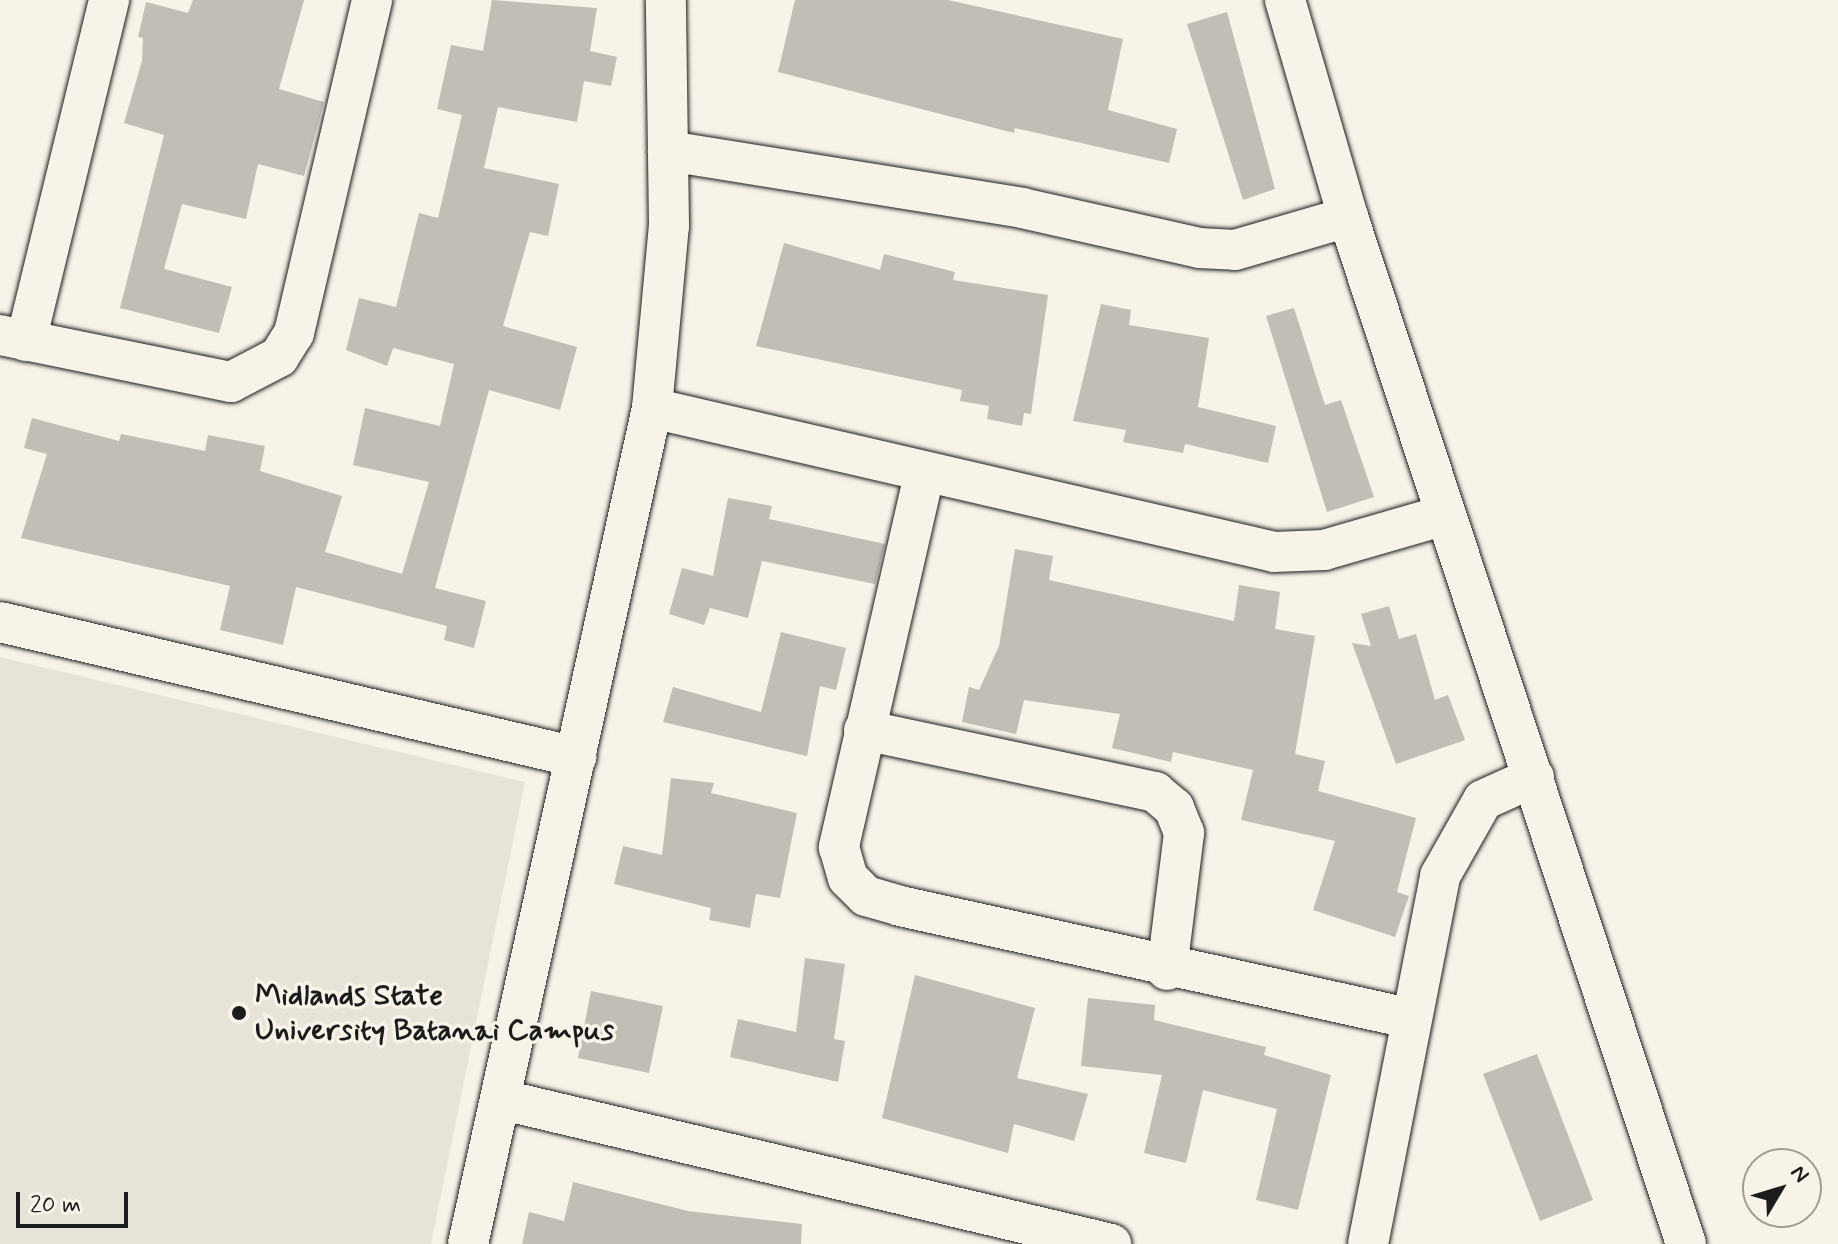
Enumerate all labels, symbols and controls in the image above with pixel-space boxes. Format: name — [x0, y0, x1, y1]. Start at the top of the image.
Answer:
place label: Midlands State University Batanai Campus — [255, 978, 609, 1048]
marker: Midlands State University Batanai Campus — [230, 1004, 248, 1022]
north arrow — [1742, 1148, 1822, 1228]
text: N — [1784, 1160, 1815, 1189]
scale bar — [20, 1176, 132, 1226]
text: 20 m — [30, 1190, 81, 1221]

